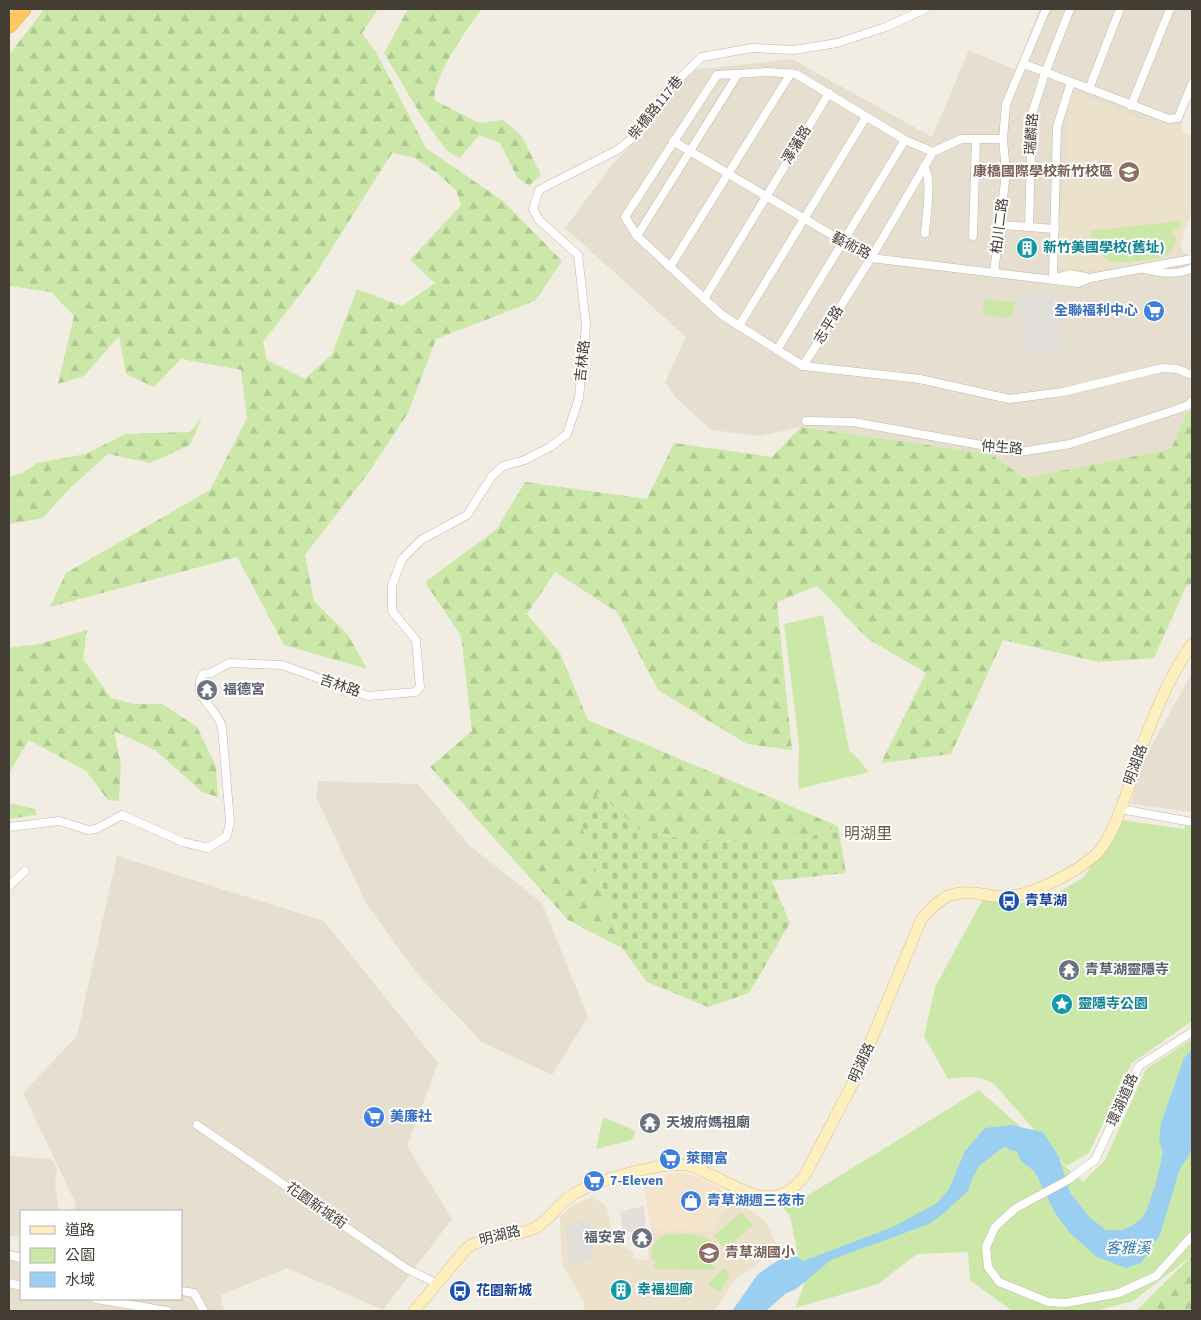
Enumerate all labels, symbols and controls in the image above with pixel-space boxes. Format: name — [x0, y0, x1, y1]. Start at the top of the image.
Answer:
street label: 柴橋路117巷 — [624, 72, 688, 144]
street label: 瑞麟路 — [1021, 112, 1043, 156]
street label: 澤藩路 — [778, 122, 816, 168]
school or university icon: 康橋國際學校新竹校區 — [1117, 160, 1141, 184]
place label: 康橋國際學校新竹校區 — [973, 162, 1113, 182]
street label: 柏川二路 — [987, 197, 1013, 255]
street label: 藝術路 — [828, 228, 874, 264]
building icon: 新竹美國學校(舊址) — [1015, 236, 1039, 260]
place label: 新竹美國學校(舊址) — [1043, 238, 1165, 258]
supermarket icon: 全聯福利中心 — [1142, 299, 1166, 323]
place label: 全聯福利中心 — [1054, 301, 1138, 321]
street label: 志平路 — [809, 302, 849, 348]
street label: 吉林路 — [571, 339, 595, 383]
street label: 仲生路 — [980, 436, 1024, 460]
street label: 吉林路 — [317, 670, 363, 702]
temple icon: 福德宮 — [195, 678, 219, 702]
place label: 福德宮 — [223, 680, 265, 700]
street label: 明湖路 — [1119, 742, 1153, 788]
district label: 明湖里 — [844, 823, 892, 845]
bus stop icon: 青草湖 — [997, 889, 1021, 913]
place label: 青草湖 — [1025, 891, 1067, 911]
temple icon: 青草湖靈隱寺 — [1057, 958, 1081, 982]
place label: 青草湖靈隱寺 — [1085, 960, 1169, 980]
place icon: 靈隱寺公園 — [1050, 992, 1074, 1016]
place label: 靈隱寺公園 — [1078, 994, 1148, 1014]
street label: 明湖路 — [844, 1040, 880, 1086]
street label: 環湖道路 — [1102, 1070, 1144, 1130]
supermarket icon: 美廉社 — [362, 1105, 386, 1129]
place label: 美廉社 — [390, 1107, 432, 1127]
temple icon: 天坡府媽祖廟 — [638, 1111, 662, 1135]
place label: 天坡府媽祖廟 — [666, 1113, 750, 1133]
supermarket icon: 萊爾富 — [658, 1147, 682, 1171]
place label: 萊爾富 — [686, 1149, 728, 1169]
supermarket icon: 7-Eleven — [582, 1169, 606, 1193]
place label: 7-Eleven — [610, 1171, 663, 1191]
street label: 花園新城街 — [282, 1178, 350, 1234]
shop icon: 青草湖週三夜市 — [679, 1189, 703, 1213]
place label: 青草湖週三夜市 — [707, 1191, 805, 1211]
legend — [20, 1210, 182, 1300]
text: 道路 — [65, 1220, 95, 1241]
street label: 明湖路 — [477, 1221, 523, 1251]
temple icon: 福安宮 — [630, 1226, 654, 1250]
place label: 福安宮 — [584, 1228, 626, 1248]
water label: 客雅溪 — [1105, 1238, 1152, 1259]
school or university icon: 青草湖國小 — [697, 1241, 721, 1265]
place label: 青草湖國小 — [725, 1243, 795, 1263]
text: 公園 — [65, 1245, 95, 1266]
text: 水域 — [65, 1270, 95, 1291]
building icon: 幸福迴廊 — [609, 1278, 633, 1302]
bus stop icon: 花園新城 — [448, 1279, 472, 1303]
place label: 幸福迴廊 — [637, 1280, 693, 1300]
place label: 花園新城 — [476, 1281, 532, 1301]

